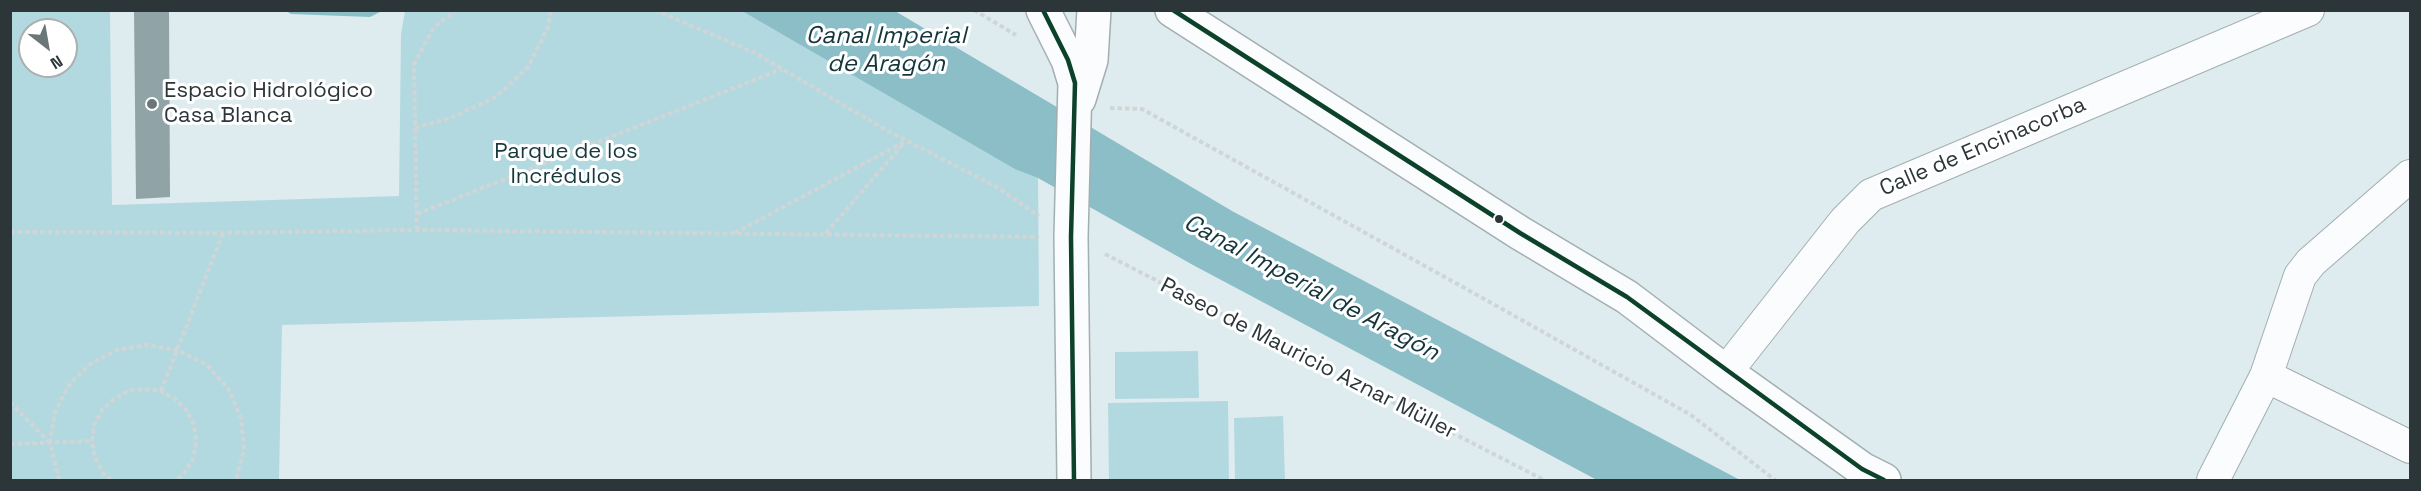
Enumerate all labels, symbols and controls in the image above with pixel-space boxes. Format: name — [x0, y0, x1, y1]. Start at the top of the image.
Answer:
north arrow — [18, 18, 78, 78]
water label: Canal Imperial de Aragón — [806, 22, 966, 78]
text: N — [46, 50, 67, 74]
place label: Espacio Hidrológico Casa Blanca — [164, 78, 373, 130]
street label: Calle de Encinacorba — [1876, 92, 2090, 202]
marker: Espacio Hidrológico Casa Blanca — [145, 97, 159, 111]
park label: Parque de los Incrédulos — [494, 139, 638, 190]
water label: Canal Imperial de Aragón — [1179, 208, 1443, 368]
unlabelled marker — [1493, 213, 1505, 225]
street label: Paseo de Mauricio Aznar Müller — [1156, 273, 1460, 445]

